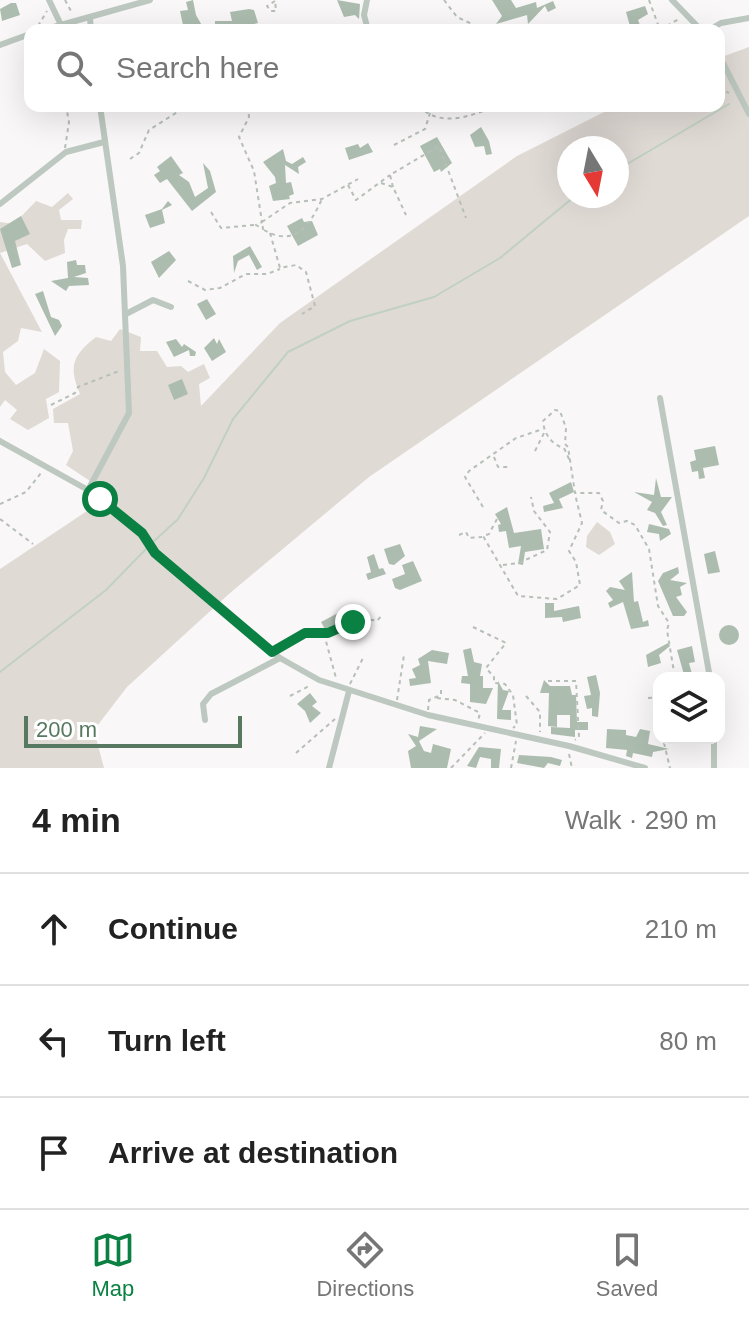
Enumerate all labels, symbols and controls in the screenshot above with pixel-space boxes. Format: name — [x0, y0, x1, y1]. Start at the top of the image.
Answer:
search box — [24, 24, 725, 112]
icon: search — [52, 46, 96, 90]
text: Search here — [116, 51, 279, 84]
north arrow — [557, 136, 629, 208]
route start — [82, 481, 118, 517]
route end — [335, 604, 371, 640]
map controls — [653, 672, 725, 744]
button: layers — [653, 672, 725, 744]
scale bar — [24, 712, 242, 748]
text: 200 m — [36, 717, 97, 742]
text: 4 min — [32, 801, 121, 839]
text: Walk · 290 m — [565, 805, 717, 835]
icon: ahead — [32, 907, 76, 951]
text: Continue — [108, 912, 238, 945]
text: 210 m — [645, 914, 717, 944]
icon: left — [32, 1019, 76, 1063]
text: Turn left — [108, 1024, 226, 1057]
text: 80 m — [659, 1026, 717, 1056]
icon: arrive — [32, 1131, 76, 1175]
text: Arrive at destination — [108, 1136, 398, 1169]
tab: Map — [91, 1228, 135, 1302]
tab: Directions — [316, 1228, 414, 1302]
tab: Saved — [596, 1228, 658, 1302]

